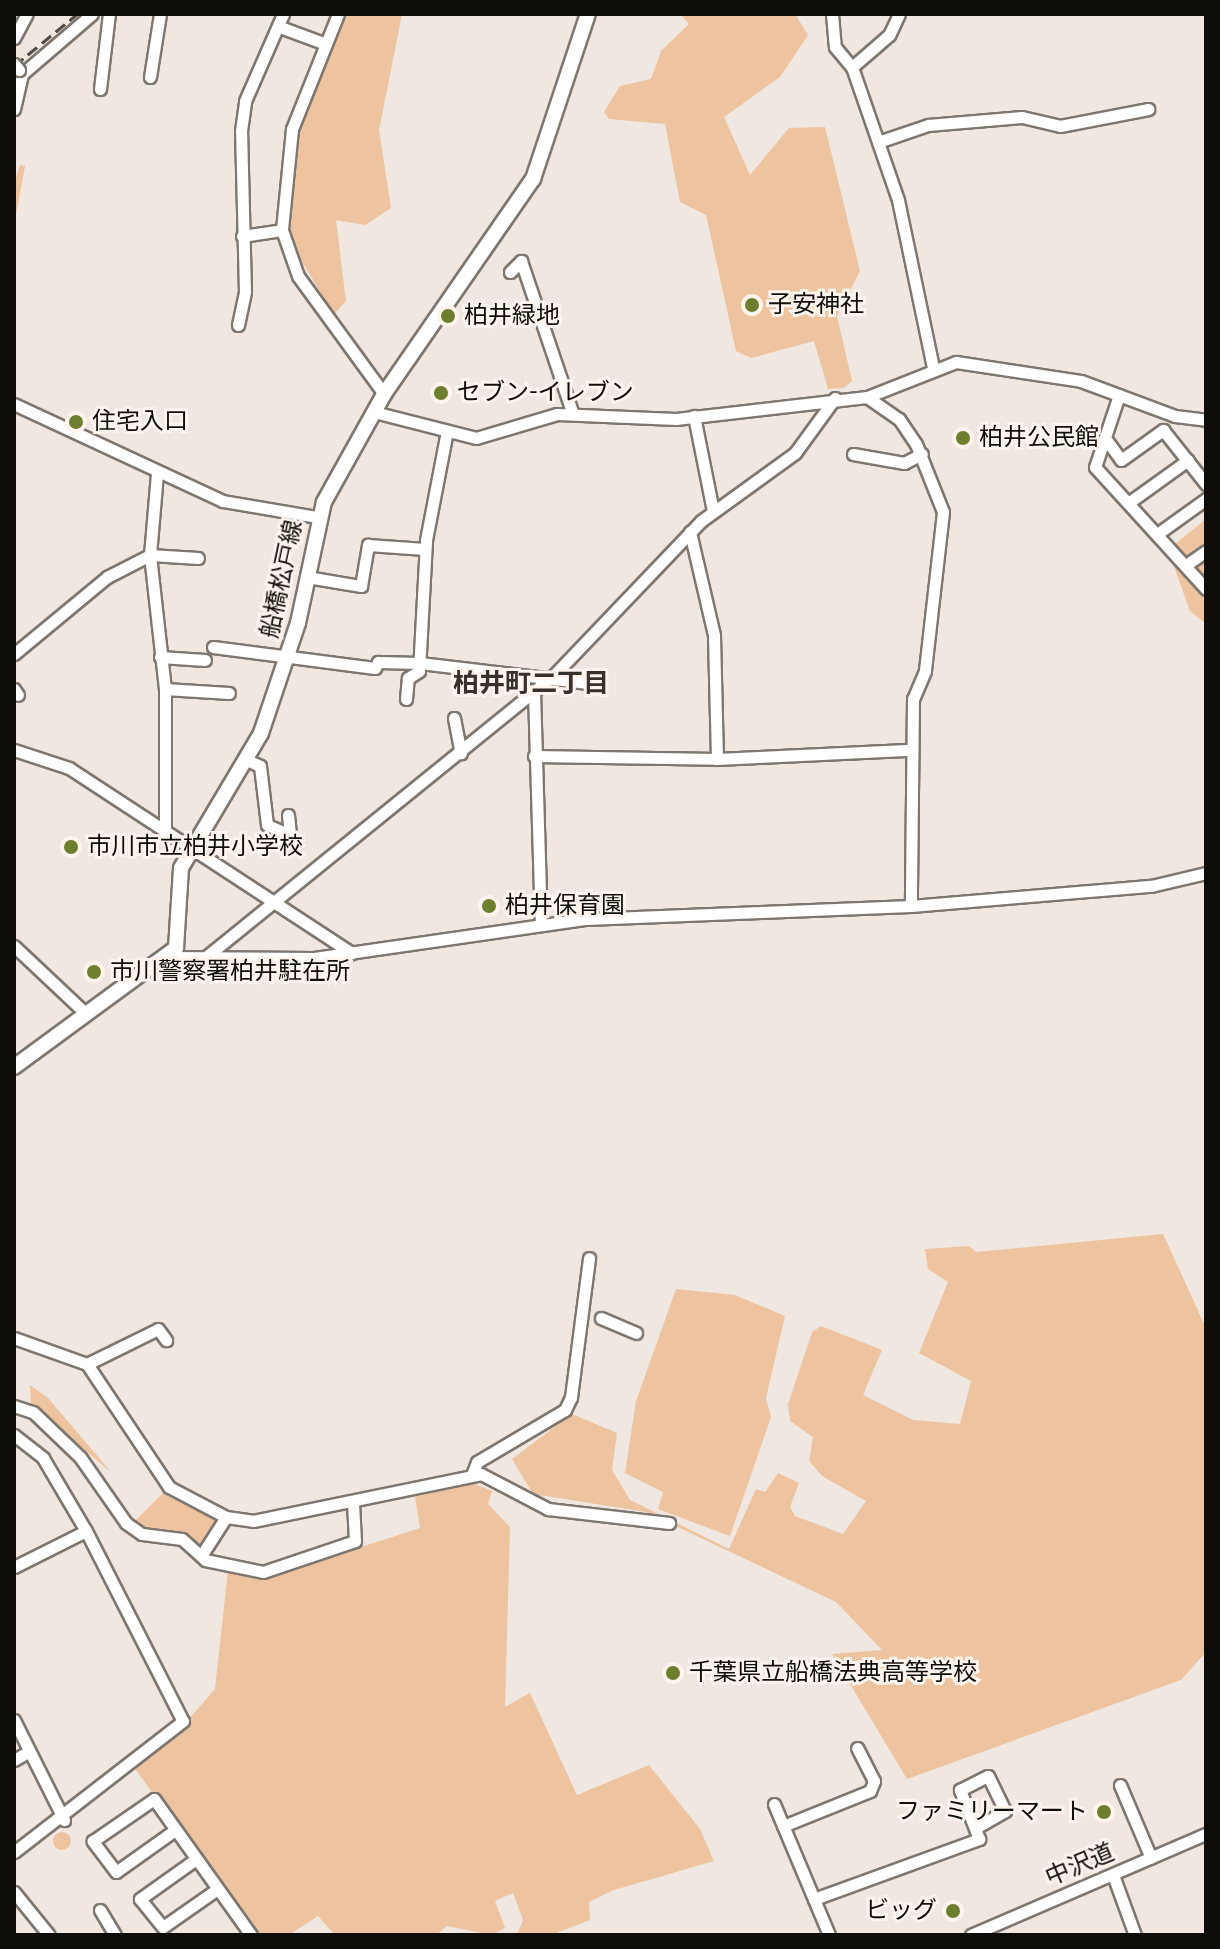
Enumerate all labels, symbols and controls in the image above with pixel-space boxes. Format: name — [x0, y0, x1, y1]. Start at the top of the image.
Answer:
place label: 子安神社 — [768, 291, 864, 319]
marker: 子安神社 — [743, 296, 761, 314]
place label: 柏井緑地 — [464, 302, 560, 330]
marker: 柏井緑地 — [439, 307, 457, 325]
place label: セブン-イレブン — [457, 379, 634, 407]
marker: セブン-イレブン — [432, 384, 450, 402]
place label: 住宅入口 — [92, 408, 188, 436]
marker: 住宅入口 — [67, 413, 85, 431]
place label: 柏井公民館 — [979, 424, 1099, 452]
marker: 柏井公民館 — [954, 429, 972, 447]
street label: 船橋松戸線 — [255, 517, 309, 641]
district label: 柏井町二丁目 — [453, 668, 609, 700]
place label: 市川市立柏井小学校 — [87, 833, 303, 861]
marker: 市川市立柏井小学校 — [62, 838, 80, 856]
place label: 柏井保育園 — [505, 892, 625, 920]
marker: 柏井保育園 — [480, 897, 498, 915]
place label: 市川警察署柏井駐在所 — [110, 958, 350, 986]
marker: 市川警察署柏井駐在所 — [85, 963, 103, 981]
place label: 千葉県立船橋法典高等学校 — [689, 1659, 977, 1687]
marker: 千葉県立船橋法典高等学校 — [664, 1664, 682, 1682]
place label: ファミリーマート — [896, 1798, 1088, 1826]
marker: ファミリーマート — [1095, 1803, 1113, 1821]
street label: 中沢道 — [1041, 1838, 1119, 1892]
place label: ビッグ — [865, 1897, 937, 1925]
marker: ビッグ — [944, 1902, 962, 1920]

